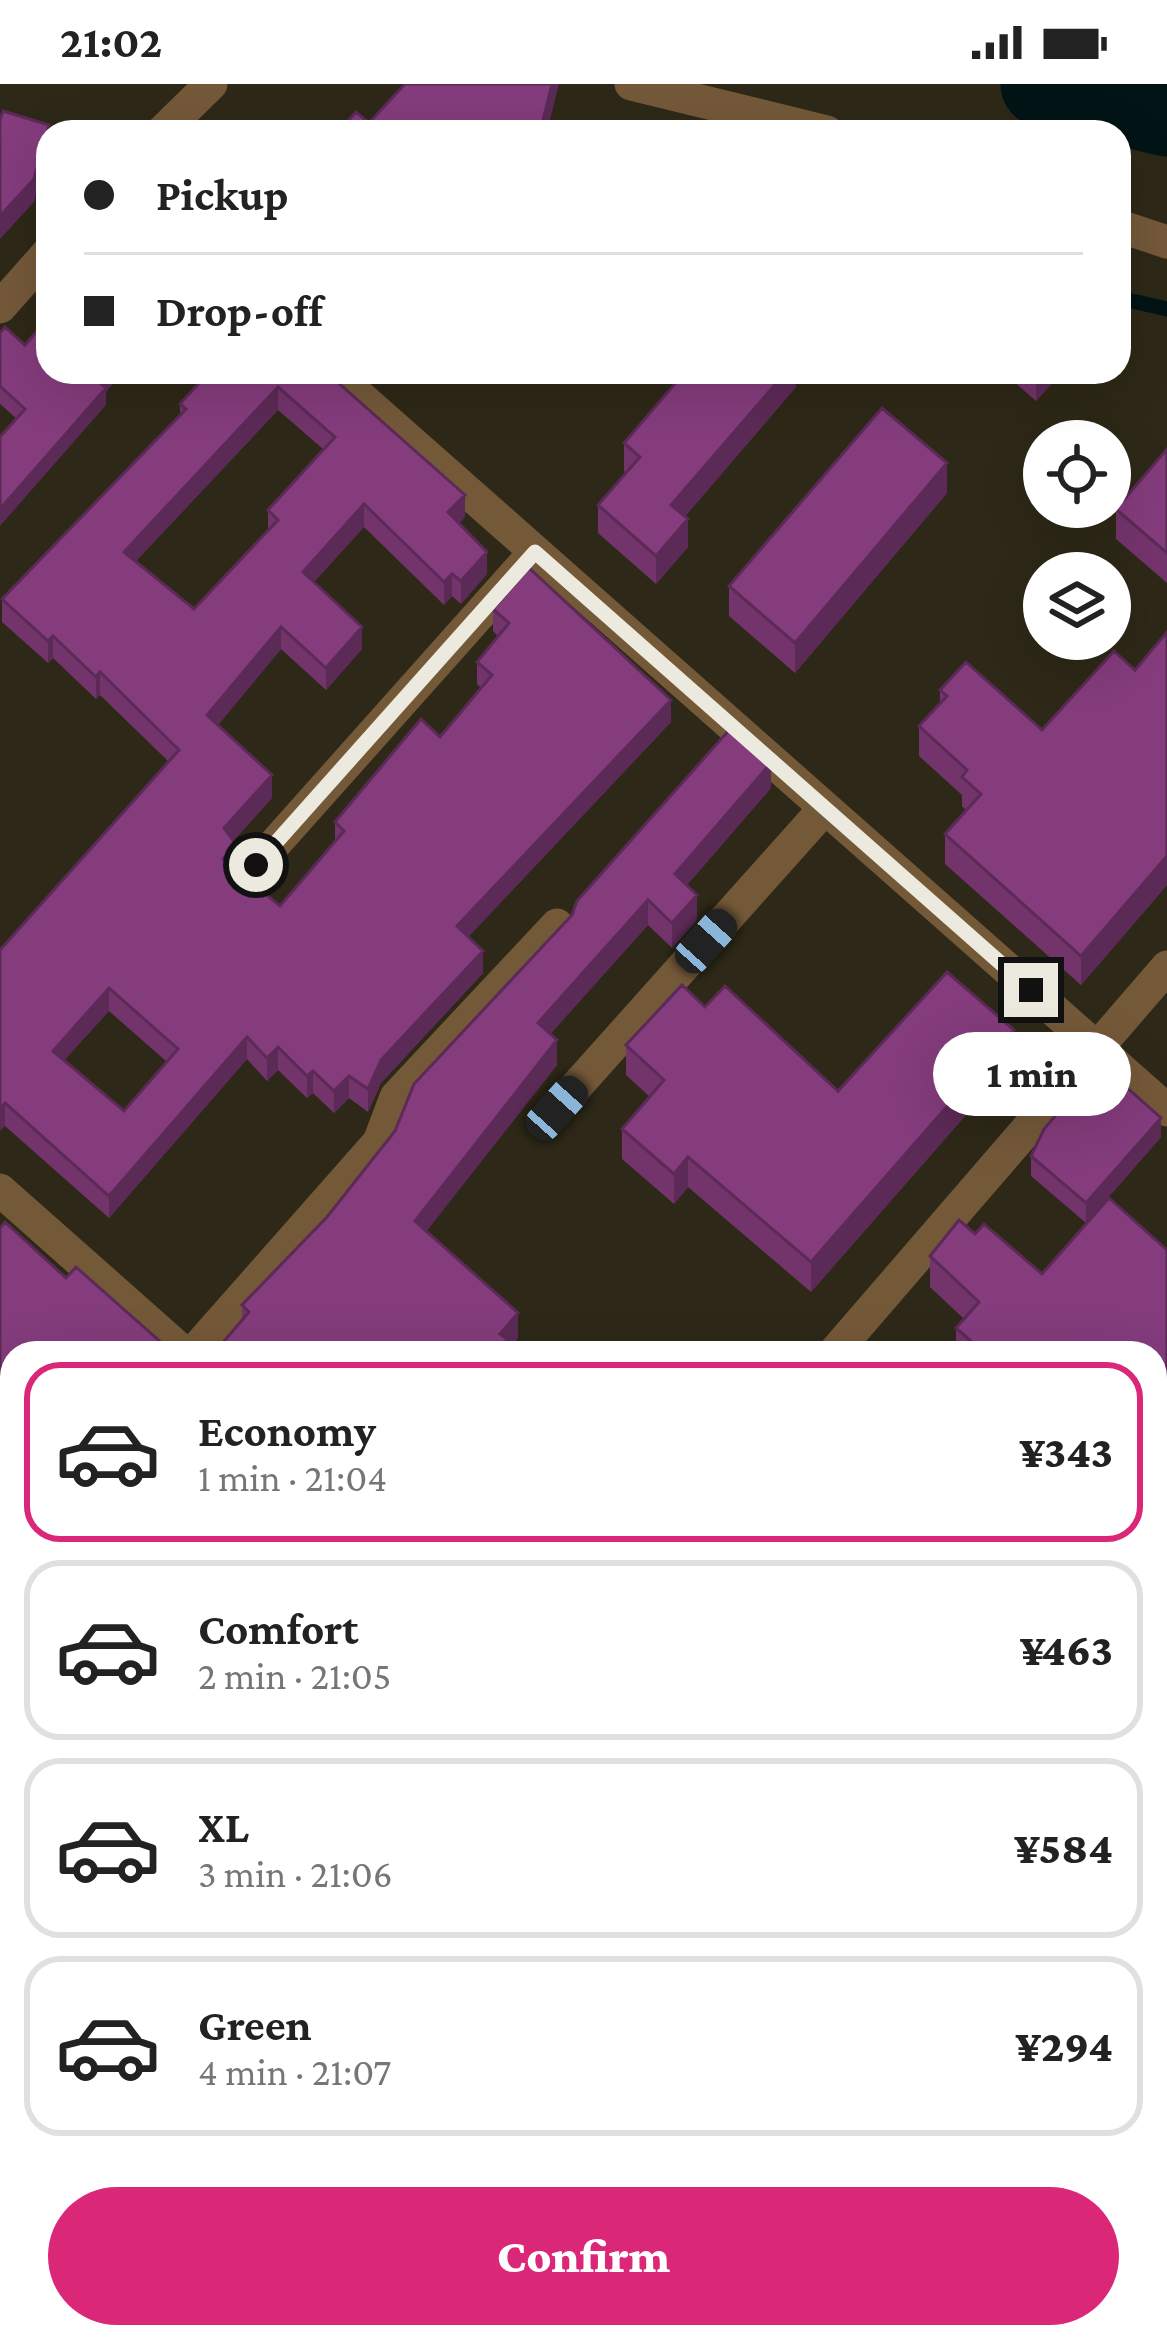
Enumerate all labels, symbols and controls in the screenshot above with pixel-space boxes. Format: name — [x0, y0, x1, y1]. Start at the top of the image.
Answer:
text: 21:02 — [60, 17, 162, 67]
text: Pickup — [156, 170, 289, 220]
text: Drop-off — [156, 286, 323, 336]
map controls — [1023, 420, 1131, 660]
button: locate — [1023, 420, 1131, 528]
button: layers — [1023, 552, 1131, 660]
route start — [229, 838, 283, 892]
car — [669, 902, 743, 980]
route end — [1004, 963, 1058, 1017]
callout: 1 min — [932, 1032, 1130, 1116]
text: 1 min — [986, 1052, 1078, 1095]
car — [520, 1069, 594, 1147]
icon: car — [54, 1398, 162, 1506]
text: Economy — [198, 1406, 376, 1456]
text: ¥343 — [1019, 1427, 1113, 1477]
text: 1 min · 21:04 — [198, 1456, 387, 1499]
icon: car — [54, 1596, 162, 1704]
text: Comfort — [198, 1604, 359, 1654]
text: ¥463 — [1019, 1625, 1113, 1675]
text: 2 min · 21:05 — [198, 1654, 391, 1697]
icon: car — [54, 1794, 162, 1902]
text: XL — [198, 1802, 249, 1852]
text: ¥584 — [1014, 1823, 1113, 1873]
text: 3 min · 21:06 — [198, 1852, 393, 1895]
icon: car — [54, 1992, 162, 2100]
text: Green — [198, 2000, 312, 2050]
text: ¥294 — [1015, 2021, 1113, 2071]
text: 4 min · 21:07 — [198, 2050, 391, 2093]
button: Confirm — [48, 2187, 1119, 2325]

